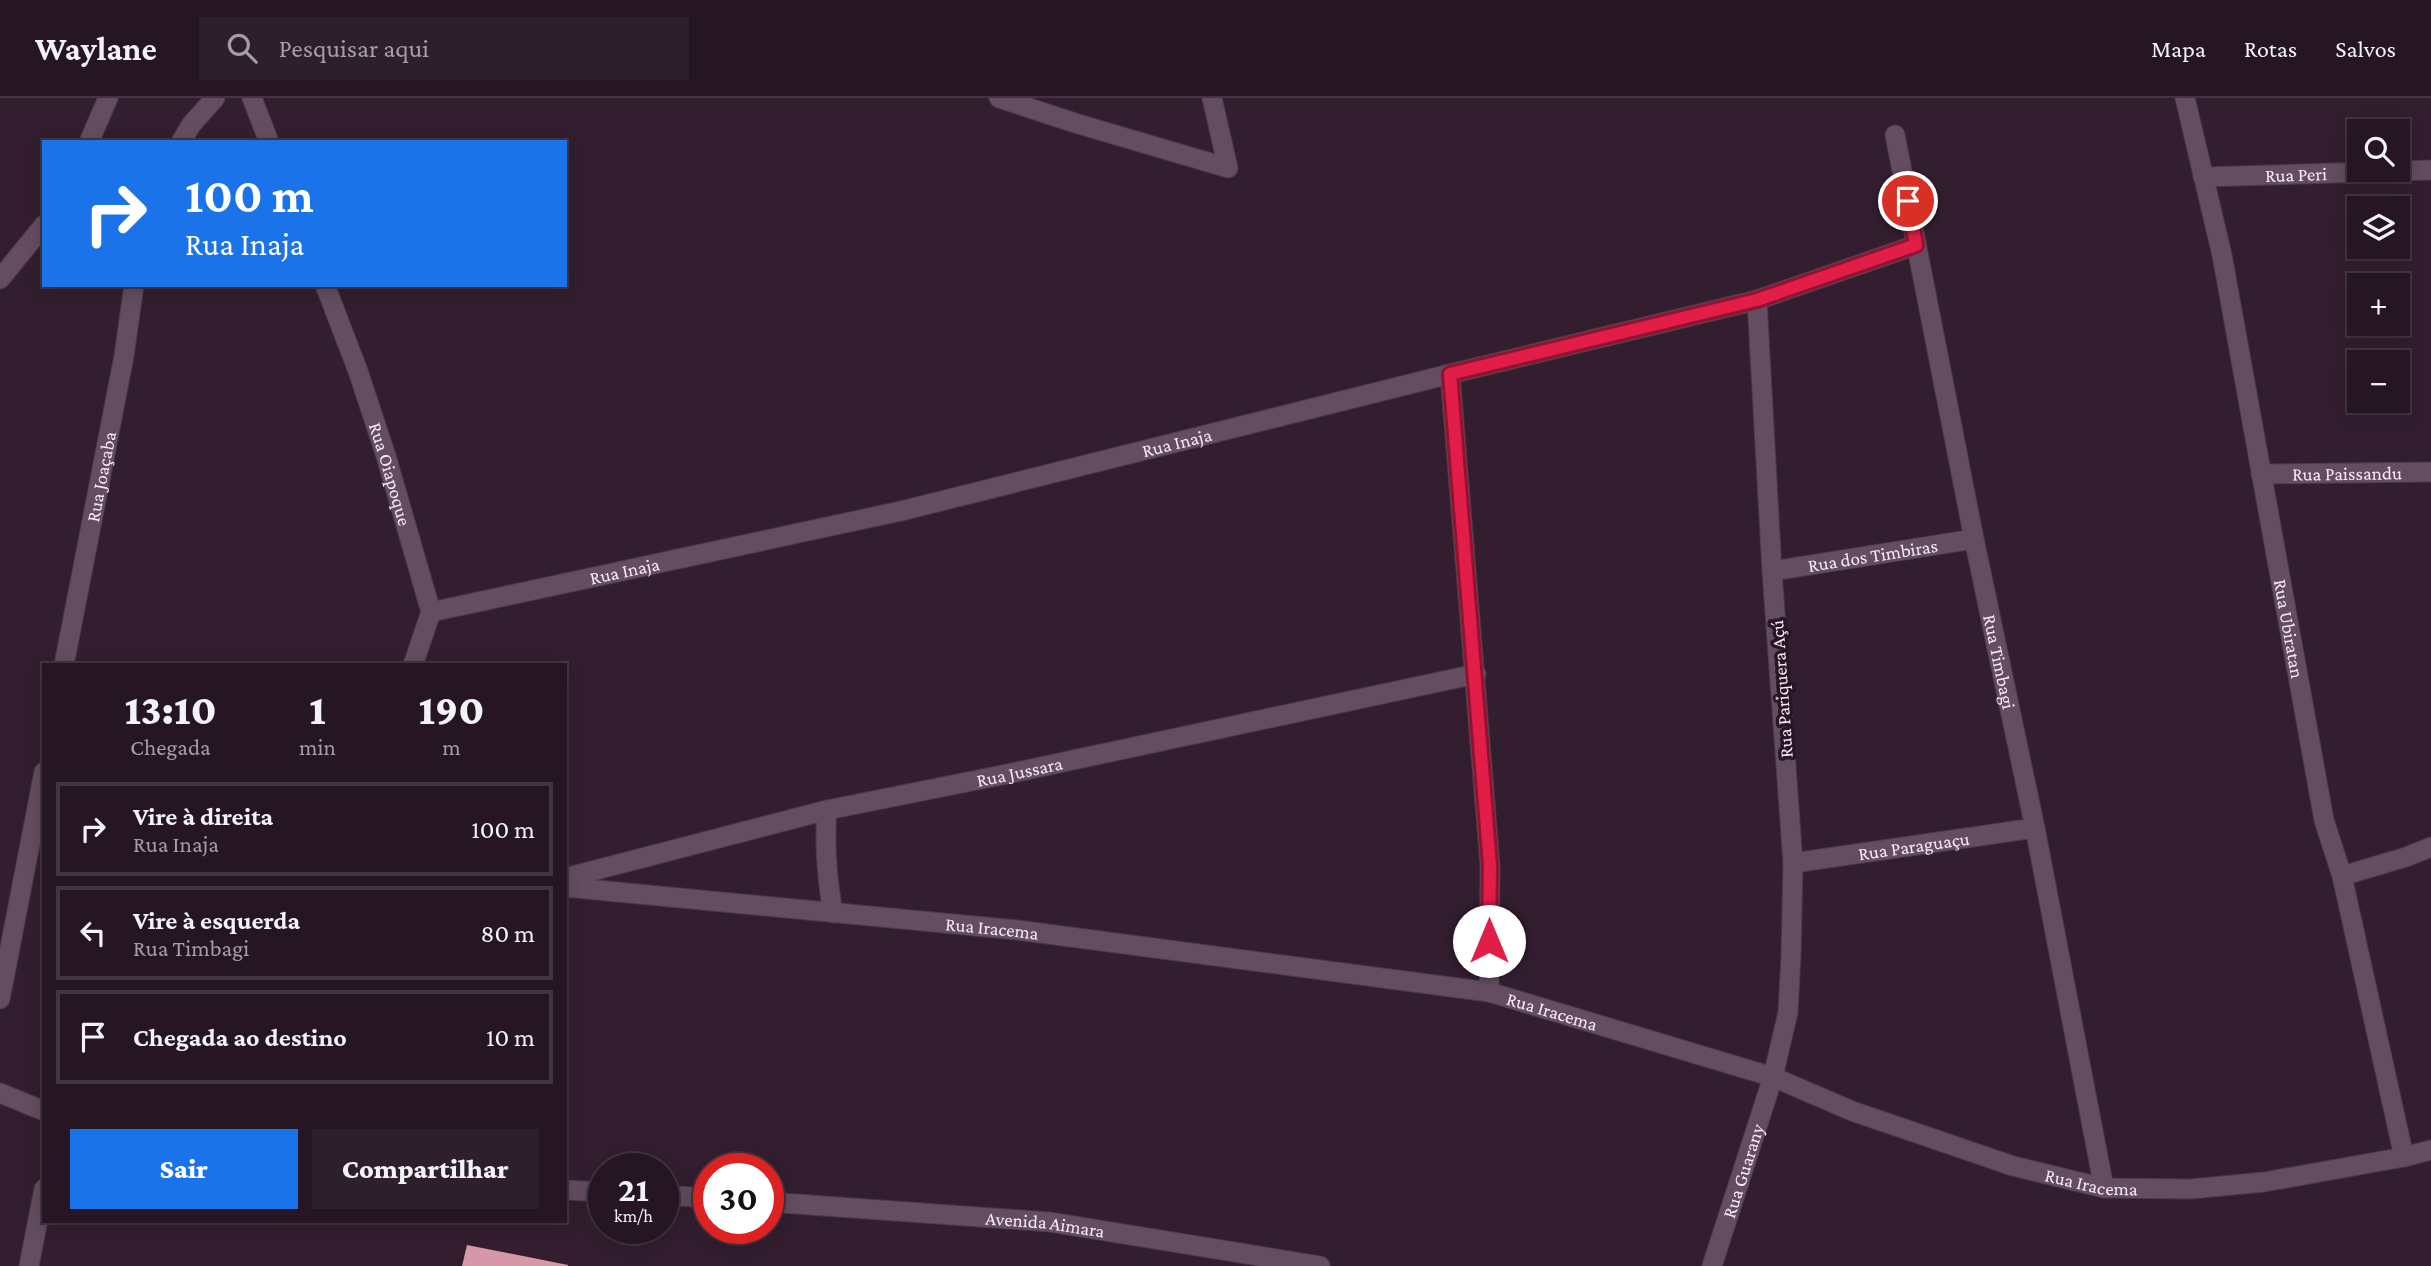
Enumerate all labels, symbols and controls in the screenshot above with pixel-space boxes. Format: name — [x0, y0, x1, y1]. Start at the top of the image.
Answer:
search box — [199, 17, 689, 80]
icon: search — [223, 29, 261, 67]
text: Waylane — [35, 30, 157, 67]
text: Pesquisar aqui — [279, 34, 429, 63]
text: Mapa — [2151, 35, 2206, 62]
text: Rotas — [2244, 35, 2297, 62]
text: Salvos — [2335, 35, 2396, 62]
map controls — [2347, 119, 2410, 413]
button: search — [2347, 119, 2410, 182]
street label: Rua Peri — [2265, 163, 2327, 186]
icon: right — [70, 168, 161, 259]
text: 100 m — [185, 168, 314, 223]
pin — [1878, 171, 1938, 231]
icon: arrive — [1889, 182, 1927, 220]
button: layers — [2347, 196, 2410, 259]
text: Rua Inaja — [185, 226, 304, 262]
button: + — [2347, 273, 2410, 336]
button: − — [2347, 350, 2410, 413]
street label: Rua Oiapoque — [365, 420, 416, 528]
street label: Rua Inaja — [1140, 424, 1214, 461]
street label: Rua Joaçaba — [82, 429, 120, 524]
street label: Rua Paissandu — [2292, 462, 2402, 485]
street label: Rua dos Timbiras — [1806, 535, 1939, 576]
street label: Rua Inaja — [588, 553, 662, 589]
street label: Rua Ubiratan — [2270, 578, 2308, 680]
street label: Rua Timbagi — [1979, 613, 2020, 711]
street label: Rua Pariquera Açú — [1766, 619, 1797, 759]
text: 13:10 — [124, 686, 217, 733]
text: 1 — [309, 686, 326, 733]
text: 190 — [418, 686, 485, 733]
text: Chegada — [130, 734, 211, 760]
text: min — [299, 734, 336, 760]
text: m — [442, 734, 461, 760]
street label: Rua Jussara — [975, 752, 1065, 791]
text: Vire à direita — [133, 802, 273, 831]
icon: right — [74, 810, 112, 848]
text: 100 m — [471, 815, 535, 844]
street label: Rua Paraguaçu — [1857, 828, 1971, 864]
text: Rua Inaja — [133, 831, 219, 857]
position arrow — [1452, 904, 1526, 978]
text: Vire à esquerda — [133, 906, 300, 935]
street label: Rua Iracema — [944, 913, 1040, 944]
icon: left — [74, 914, 112, 952]
text: 80 m — [481, 919, 535, 948]
text: Rua Timbagi — [133, 935, 249, 961]
street label: Rua Iracema — [1504, 988, 1600, 1035]
icon: arrive — [74, 1018, 112, 1056]
text: Chegada ao destino — [133, 1023, 347, 1052]
text: 10 m — [486, 1023, 535, 1052]
street label: Rua Guarany — [1718, 1121, 1768, 1221]
button: Sair — [70, 1129, 298, 1209]
button: Compartilhar — [312, 1129, 539, 1209]
speed limit sign: 30 — [693, 1153, 784, 1244]
street label: Rua Iracema — [2043, 1164, 2138, 1199]
text: 21 — [618, 1170, 649, 1209]
text: km/h — [614, 1206, 653, 1226]
street label: Avenida Aimara — [985, 1207, 1106, 1242]

